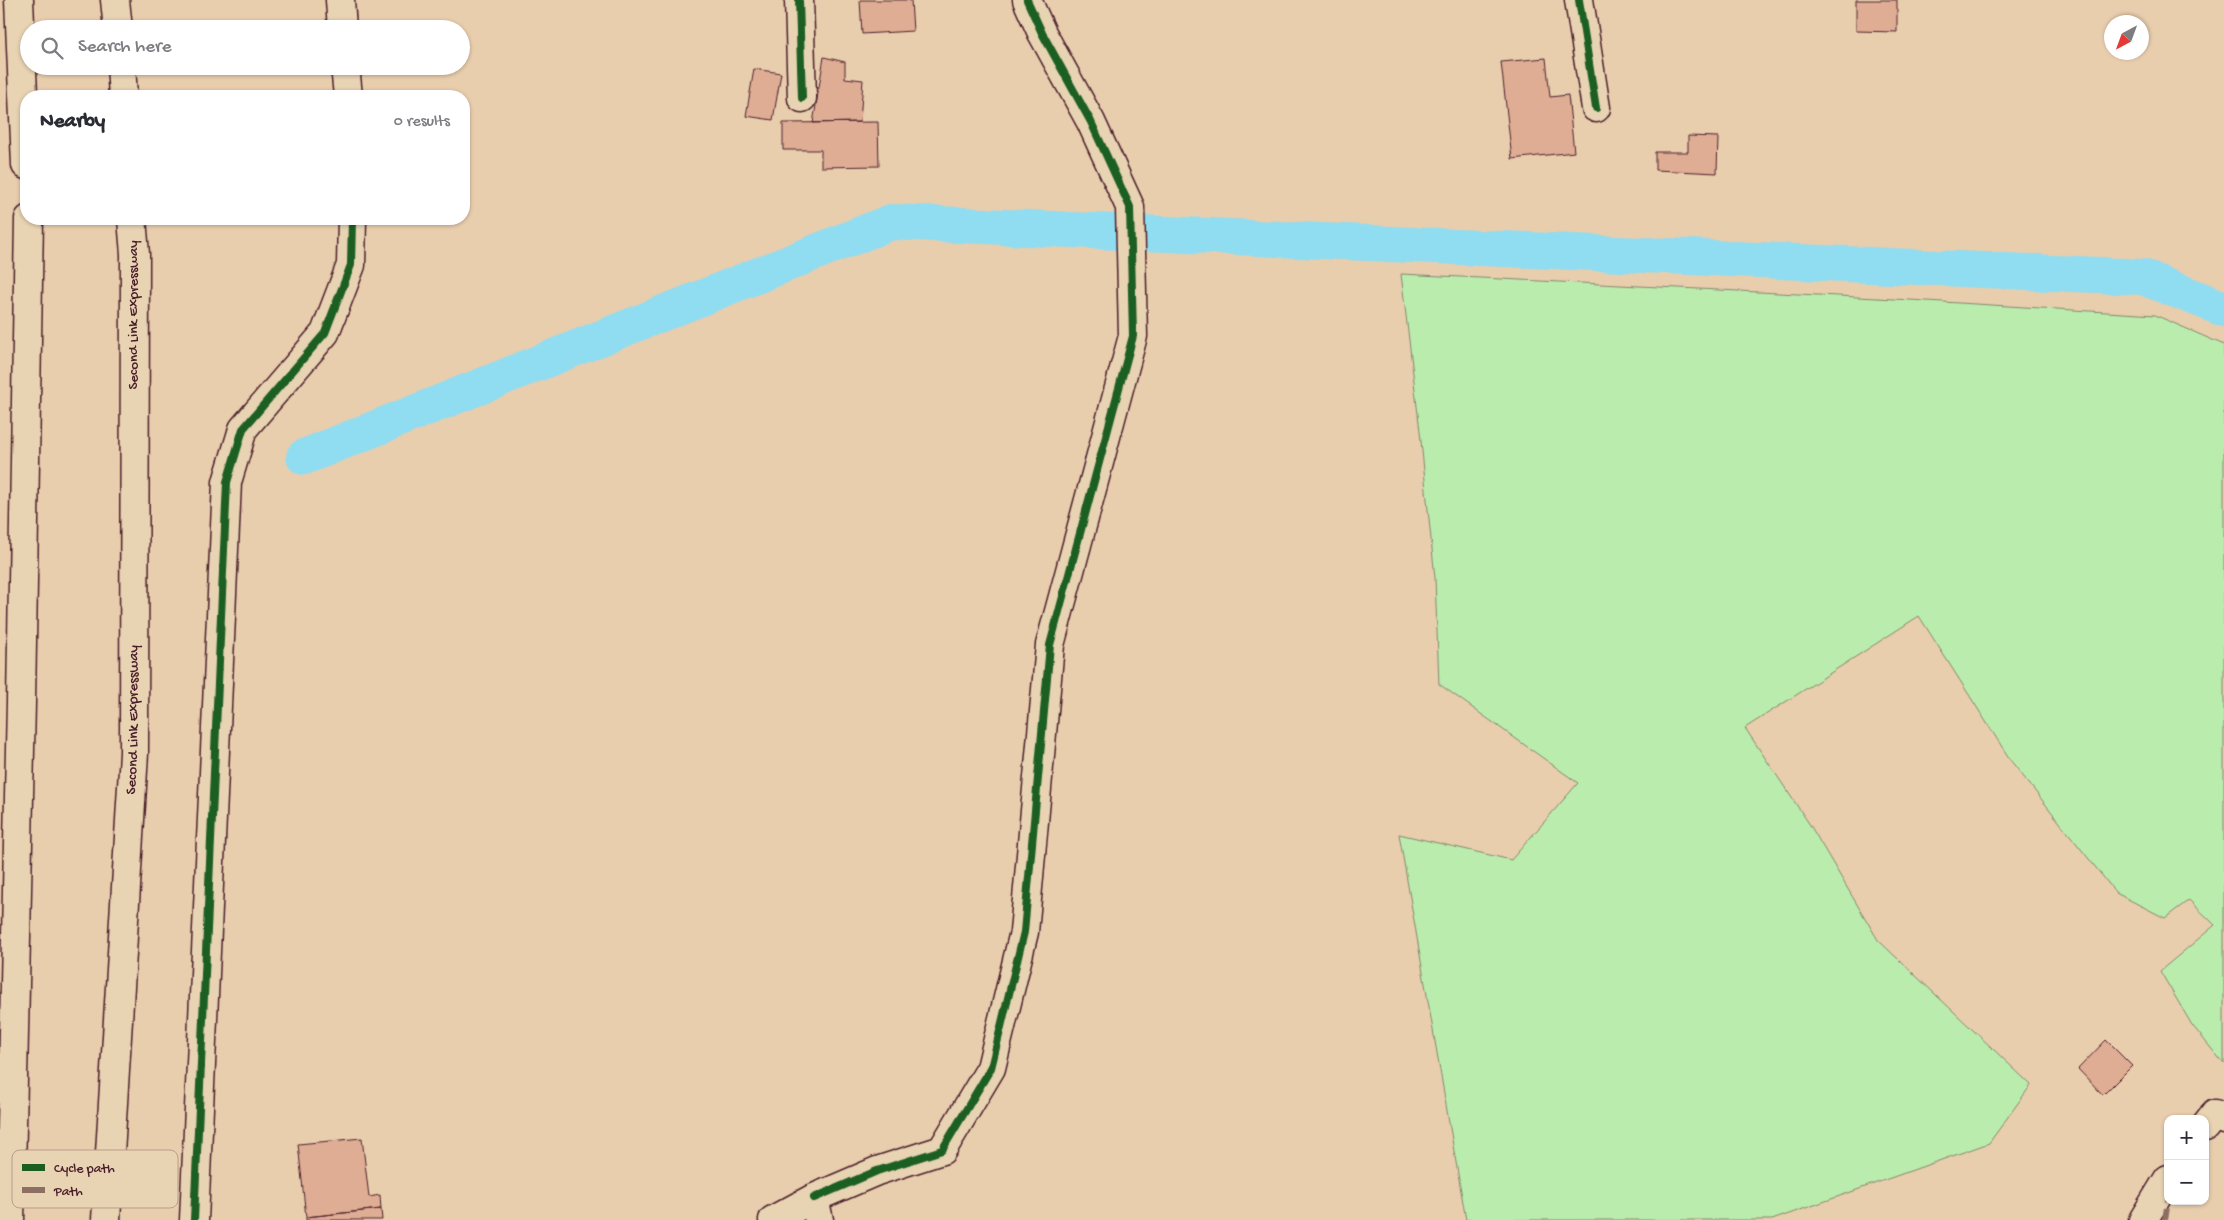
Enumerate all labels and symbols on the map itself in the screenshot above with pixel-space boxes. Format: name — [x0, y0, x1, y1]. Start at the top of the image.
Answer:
north arrow — [2104, 15, 2149, 60]
street label: Second Link Expressway — [125, 240, 143, 390]
street label: Second Link Expressway — [123, 645, 143, 795]
legend — [12, 1150, 178, 1208]
text: Cycle path — [54, 1161, 115, 1178]
text: Path — [53, 1184, 83, 1201]

